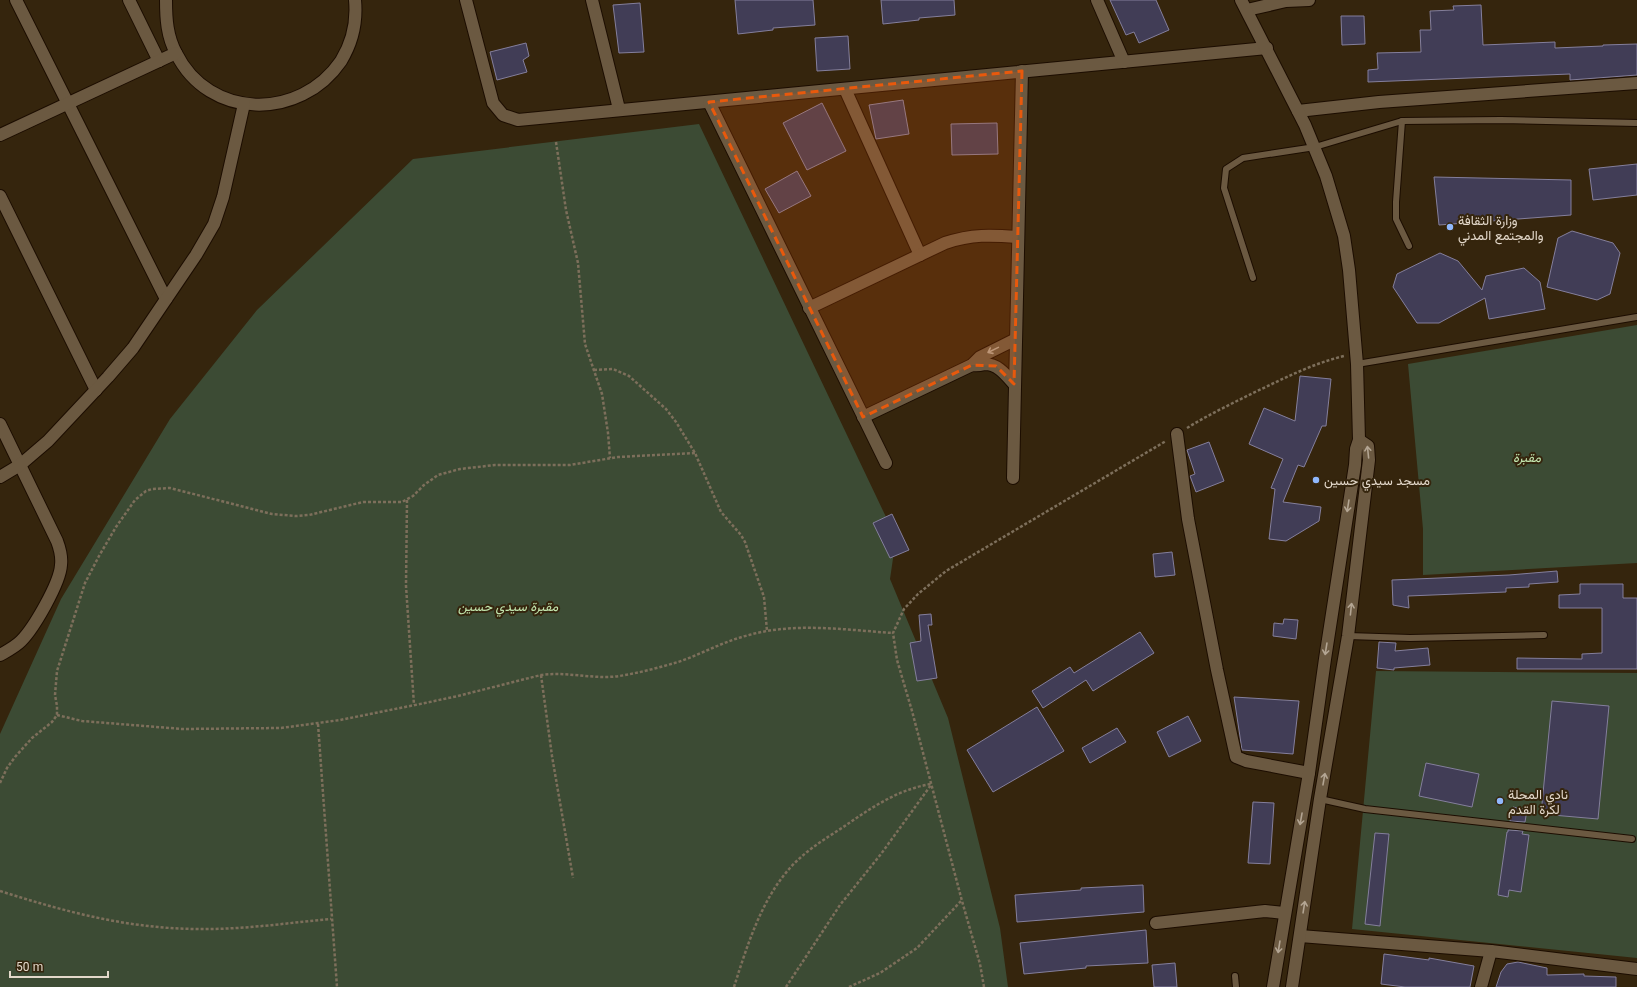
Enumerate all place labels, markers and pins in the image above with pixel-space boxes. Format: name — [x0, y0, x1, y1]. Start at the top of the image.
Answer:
place label: وزارة الثقافة والمجتمع المدني — [1458, 212, 1544, 247]
marker: وزارة الثقافة والمجتمع المدني — [1445, 222, 1455, 232]
place label: مسجد سيدي حسين — [1324, 472, 1430, 492]
marker: مسجد سيدي حسين — [1311, 475, 1321, 485]
place label: نادي المحلة لكرة القدم — [1508, 786, 1568, 821]
marker: نادي المحلة لكرة القدم — [1495, 796, 1505, 806]

